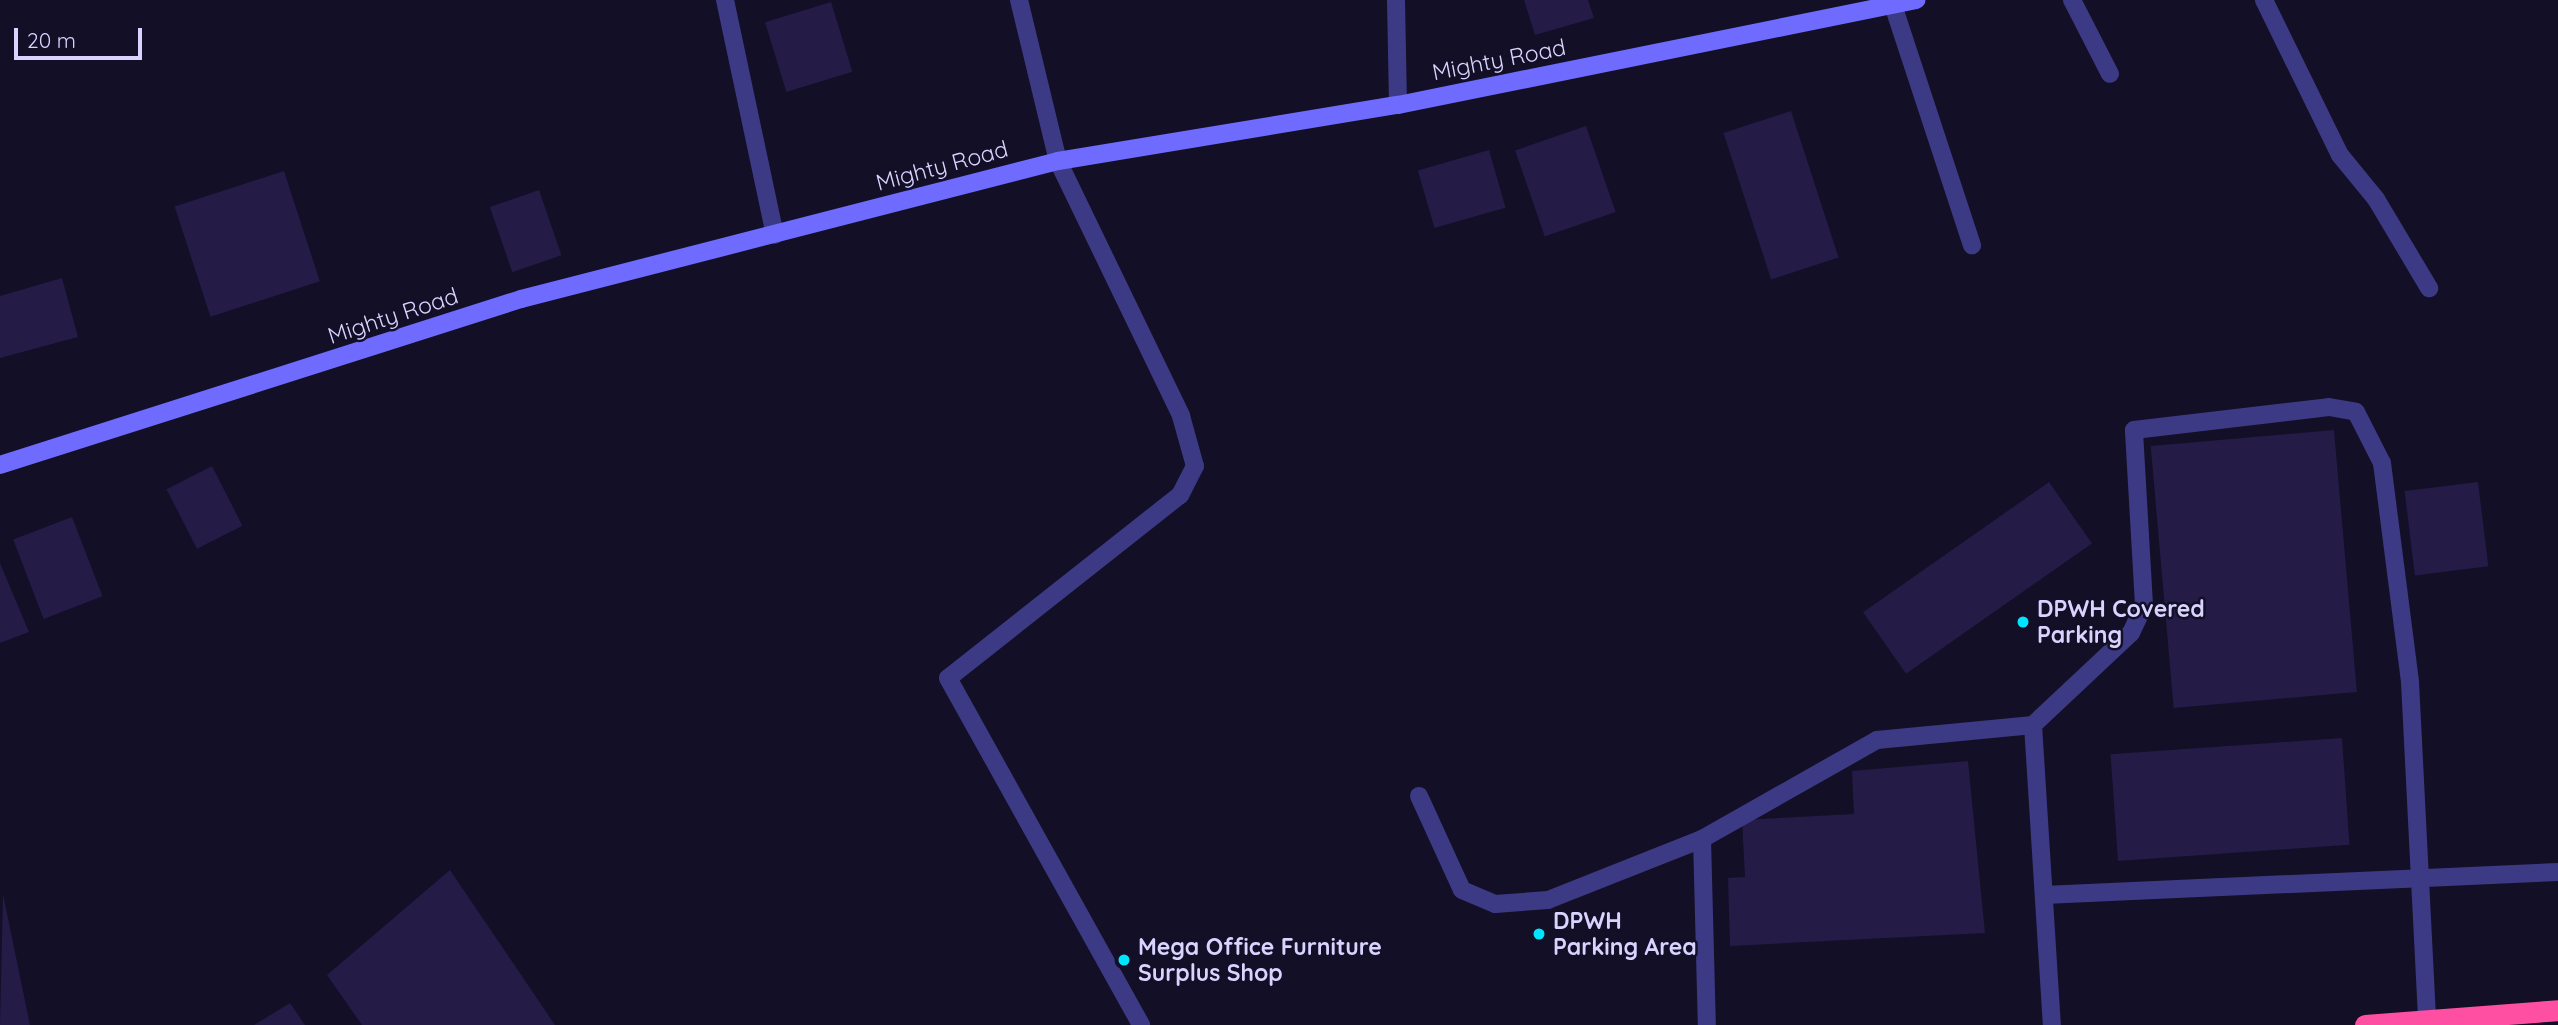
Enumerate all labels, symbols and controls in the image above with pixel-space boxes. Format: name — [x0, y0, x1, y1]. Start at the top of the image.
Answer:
scale bar — [18, 14, 145, 58]
text: 20 m — [27, 27, 76, 53]
street label: Mighty Road — [1430, 34, 1568, 86]
street label: Mighty Road — [873, 135, 1011, 197]
street label: Mighty Road — [324, 282, 462, 350]
place label: DPWH Covered Parking — [2037, 595, 2205, 649]
marker: DPWH Covered Parking — [2015, 614, 2031, 630]
place label: DPWH Parking Area — [1553, 907, 1697, 961]
marker: DPWH Parking Area — [1531, 926, 1547, 942]
place label: Mega Office Furniture Surplus Shop — [1138, 933, 1382, 987]
marker: Mega Office Furniture Surplus Shop — [1116, 952, 1132, 968]

